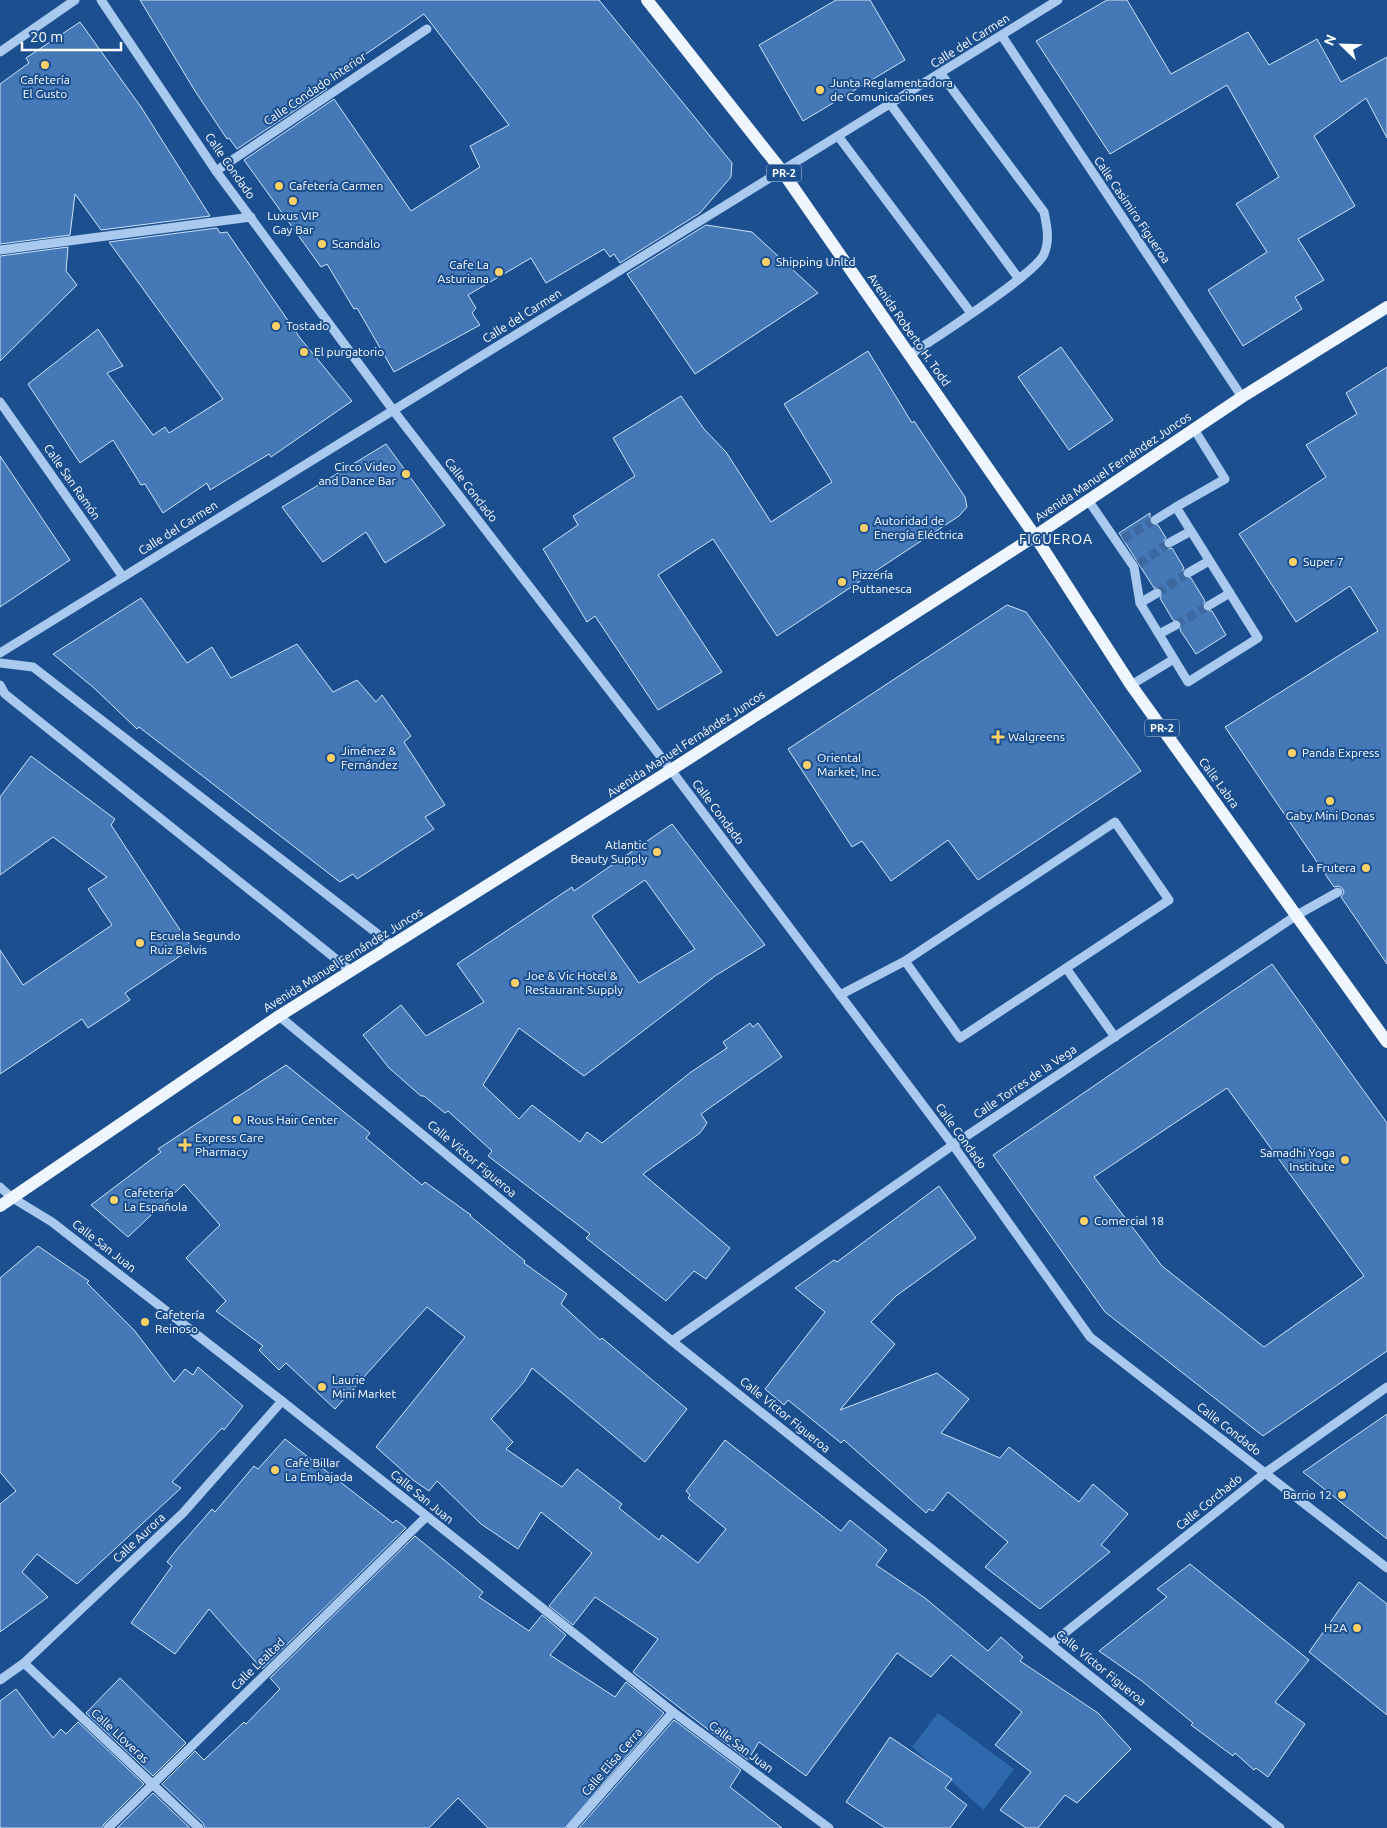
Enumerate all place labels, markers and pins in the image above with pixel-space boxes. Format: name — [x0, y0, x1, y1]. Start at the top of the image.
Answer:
marker: Cafetería El Gusto — [39, 59, 51, 71]
place label: Cafetería El Gusto — [20, 73, 70, 100]
place label: Junta Reglamentadora de Comunicaciones — [830, 76, 953, 103]
marker: Junta Reglamentadora de Comunicaciones — [814, 84, 826, 96]
place label: Cafetería Carmen — [289, 179, 383, 192]
marker: Cafetería Carmen — [273, 180, 285, 192]
marker: Luxus VIP Gay Bar — [287, 195, 299, 207]
place label: Luxus VIP Gay Bar — [267, 209, 319, 236]
place label: Scandalo — [332, 237, 380, 250]
marker: Scandalo — [316, 238, 328, 250]
place label: Shipping Unltd — [776, 255, 855, 268]
marker: Shipping Unltd — [760, 256, 772, 268]
place label: Cafe La Asturiana — [438, 258, 489, 285]
marker: Cafe La Asturiana — [493, 266, 505, 278]
place label: Tostado — [286, 319, 329, 332]
marker: Tostado — [270, 320, 282, 332]
place label: El purgatorio — [314, 345, 384, 358]
marker: El purgatorio — [298, 346, 310, 358]
place label: Circo Video and Dance Bar — [318, 460, 396, 487]
marker: Circo Video and Dance Bar — [400, 468, 412, 480]
place label: Autoridad de Energía Eléctrica — [874, 514, 963, 541]
marker: Autoridad de Energía Eléctrica — [858, 522, 870, 534]
place label: Super 7 — [1303, 555, 1344, 568]
marker: Super 7 — [1287, 556, 1299, 568]
place label: Pizzería Puttanesca — [852, 568, 912, 595]
marker: Pizzería Puttanesca — [836, 576, 848, 588]
place label: Walgreens — [1008, 730, 1065, 743]
marker: Walgreens — [992, 731, 1004, 743]
place label: Jiménez & Fernández — [341, 744, 398, 771]
place label: Panda Express — [1302, 746, 1380, 759]
marker: Panda Express — [1286, 747, 1298, 759]
place label: Oriental Market, Inc. — [817, 751, 880, 778]
marker: Jiménez & Fernández — [325, 752, 337, 764]
marker: Oriental Market, Inc. — [801, 759, 813, 771]
marker: Gaby Mini Donas — [1324, 795, 1336, 807]
place label: Gaby Mini Donas — [1285, 809, 1375, 822]
place label: Atlantic Beauty Supply — [570, 838, 647, 865]
marker: Atlantic Beauty Supply — [651, 846, 663, 858]
place label: La Frutera — [1301, 861, 1356, 874]
marker: La Frutera — [1360, 862, 1372, 874]
place label: Escuela Segundo Ruiz Belvis — [150, 929, 241, 956]
marker: Escuela Segundo Ruiz Belvis — [134, 937, 146, 949]
place label: Joe & Vic Hotel & Restaurant Supply — [525, 969, 623, 996]
marker: Joe & Vic Hotel & Restaurant Supply — [509, 977, 521, 989]
place label: Rous Hair Center — [247, 1113, 338, 1126]
marker: Rous Hair Center — [231, 1114, 243, 1126]
place label: Express Care Pharmacy — [195, 1131, 264, 1158]
marker: Express Care Pharmacy — [179, 1139, 191, 1151]
place label: Samadhi Yoga Institute — [1260, 1146, 1335, 1173]
marker: Samadhi Yoga Institute — [1339, 1154, 1351, 1166]
place label: Cafetería La Española — [124, 1186, 187, 1213]
marker: Cafetería La Española — [108, 1194, 120, 1206]
place label: Comercial 18 — [1094, 1214, 1164, 1227]
marker: Comercial 18 — [1078, 1215, 1090, 1227]
place label: Cafetería Reinoso — [155, 1308, 205, 1335]
marker: Cafetería Reinoso — [139, 1316, 151, 1328]
place label: Laurie Mini Market — [332, 1373, 396, 1400]
marker: Laurie Mini Market — [316, 1381, 328, 1393]
place label: Café Billar La Embajada — [285, 1456, 353, 1483]
marker: Café Billar La Embajada — [269, 1464, 281, 1476]
place label: Barrio 12 — [1283, 1488, 1332, 1501]
marker: Barrio 12 — [1336, 1489, 1348, 1501]
place label: H2A — [1324, 1621, 1347, 1634]
marker: H2A — [1351, 1622, 1363, 1634]

